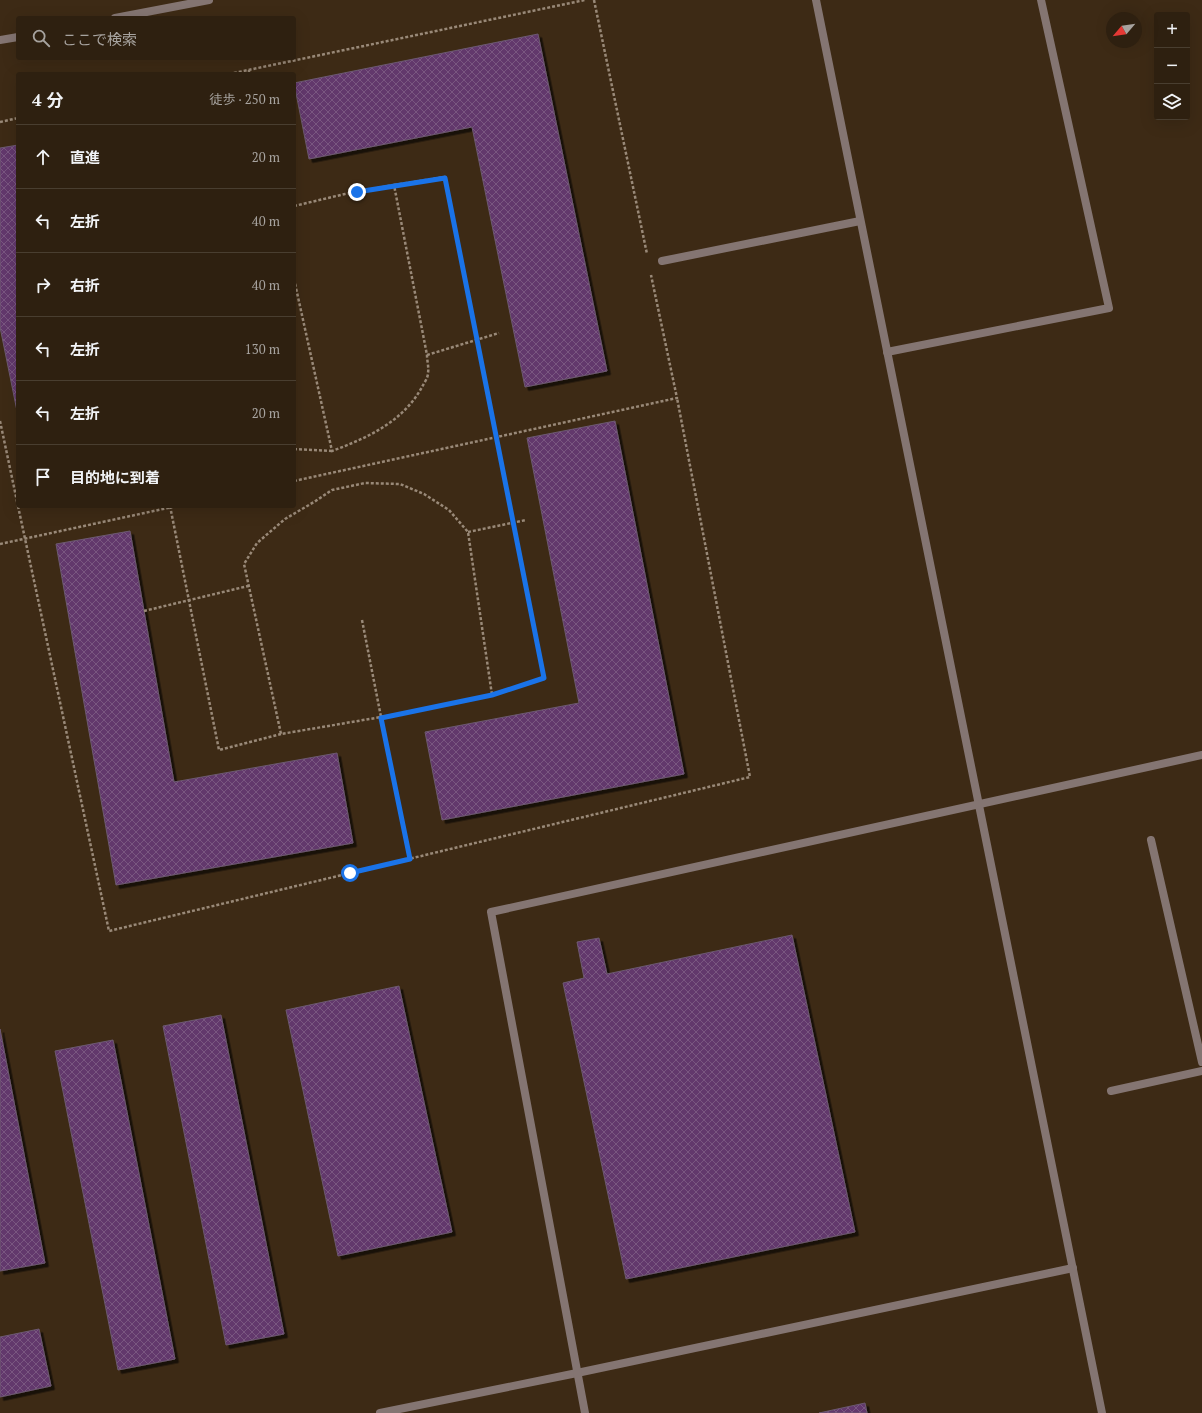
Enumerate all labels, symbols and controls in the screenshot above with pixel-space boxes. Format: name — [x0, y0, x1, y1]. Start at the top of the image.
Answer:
north arrow — [1106, 12, 1142, 48]
map controls — [1154, 12, 1190, 120]
button: + — [1154, 12, 1190, 48]
search box — [16, 16, 296, 60]
icon: search — [30, 27, 52, 49]
text: ここで検索 — [62, 29, 137, 49]
button: − — [1154, 48, 1190, 84]
button: layers — [1154, 84, 1190, 120]
text: 4 分 — [32, 88, 63, 111]
text: 徒歩 · 250 m — [209, 90, 280, 108]
icon: ahead — [32, 146, 54, 168]
text: 直進 — [70, 147, 100, 167]
text: 20 m — [252, 148, 280, 166]
route end — [348, 183, 366, 201]
icon: left — [32, 210, 54, 232]
text: 左折 — [70, 211, 100, 231]
text: 40 m — [252, 212, 280, 230]
icon: right — [32, 274, 54, 296]
text: 右折 — [70, 275, 100, 295]
text: 40 m — [252, 276, 280, 294]
icon: left — [32, 338, 54, 360]
text: 左折 — [70, 339, 100, 359]
text: 130 m — [245, 340, 280, 358]
icon: left — [32, 402, 54, 424]
text: 左折 — [70, 403, 100, 423]
text: 20 m — [252, 404, 280, 422]
icon: arrive — [32, 466, 54, 488]
text: 目的地に到着 — [70, 467, 160, 487]
route start — [341, 864, 359, 882]

